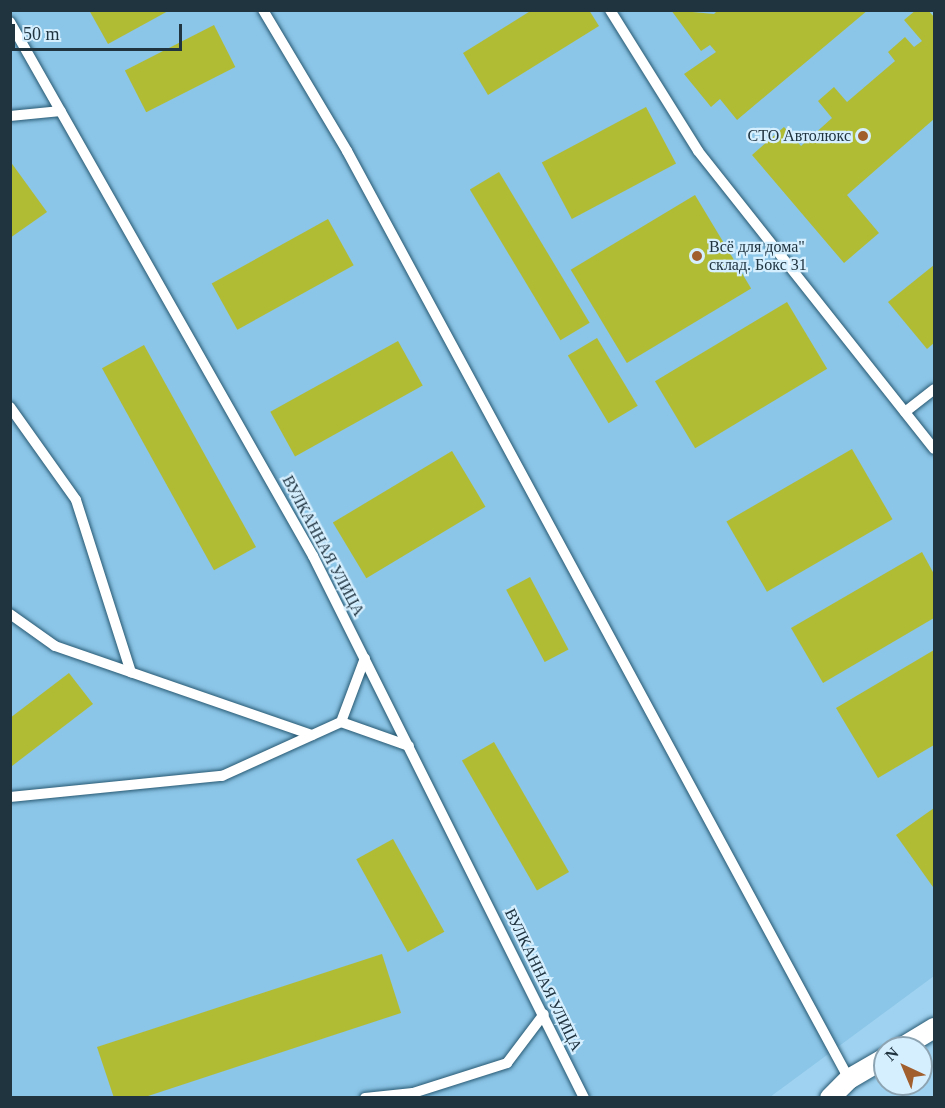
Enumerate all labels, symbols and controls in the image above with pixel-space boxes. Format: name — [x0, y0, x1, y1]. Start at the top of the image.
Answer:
scale bar — [15, 12, 184, 50]
text: 50 m — [23, 24, 60, 44]
place label: СТО Автолюкс — [748, 126, 851, 146]
marker: СТО Автолюкс — [856, 129, 870, 143]
place label: Всё для дома" склад. Бокс 31 — [709, 237, 807, 275]
marker: Всё для дома" склад. Бокс 31 — [690, 249, 704, 263]
street label: ВУЛКАННАЯ УЛИЦА — [278, 472, 368, 620]
street label: ВУЛКАННАЯ УЛИЦА — [500, 906, 586, 1054]
north arrow — [873, 1036, 933, 1096]
text: N — [881, 1044, 902, 1064]

